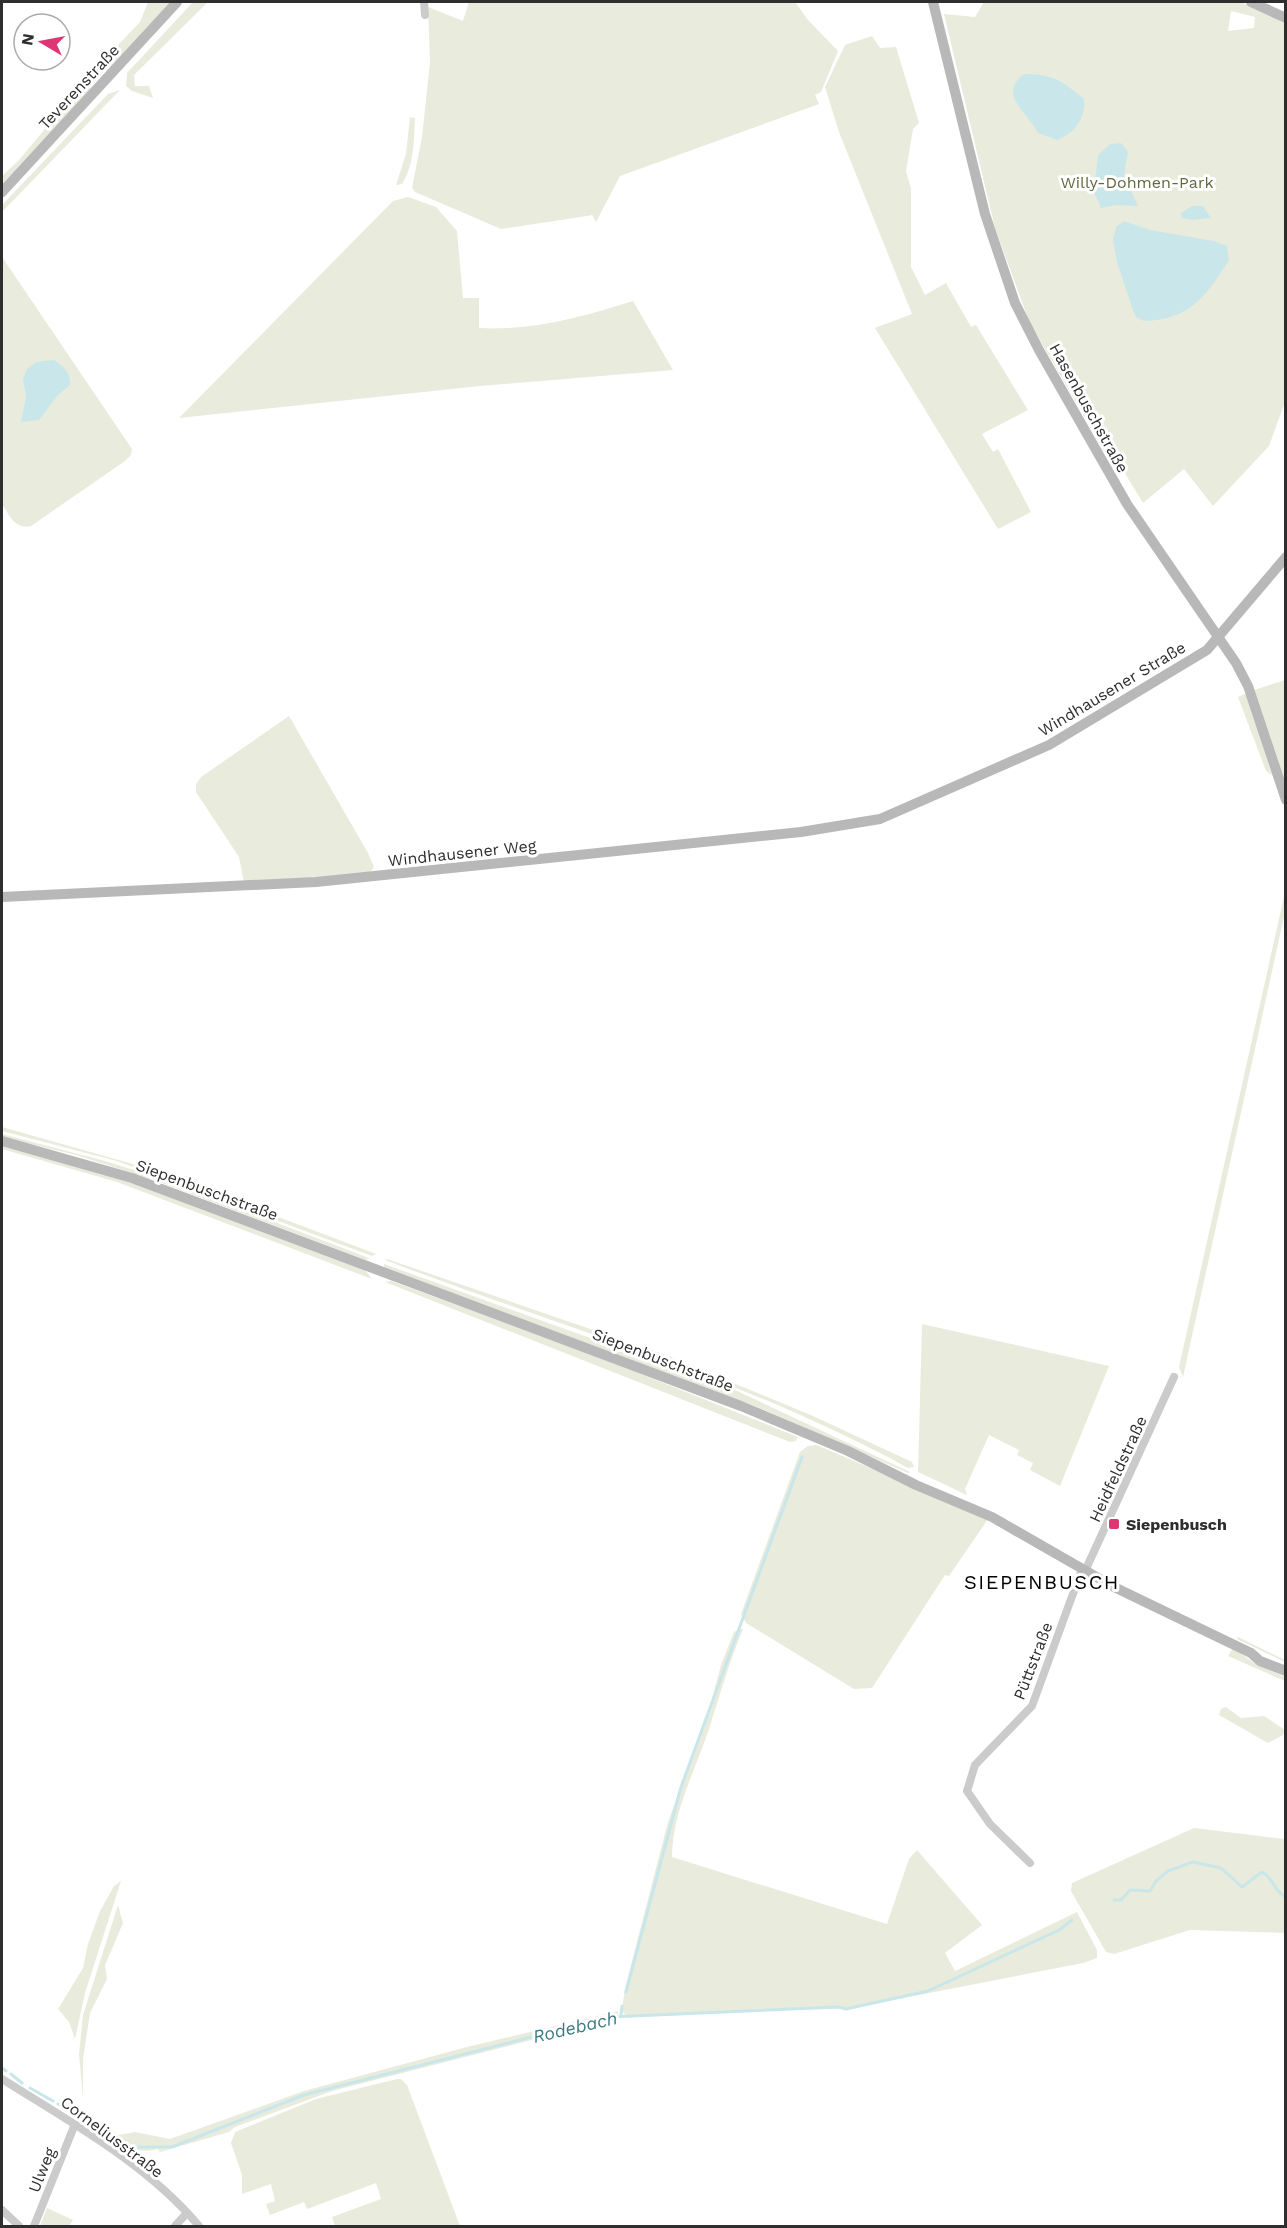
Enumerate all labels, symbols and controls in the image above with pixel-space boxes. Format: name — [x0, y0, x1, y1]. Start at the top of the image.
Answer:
north arrow — [12, 12, 72, 72]
text: N — [17, 32, 38, 47]
street label: Teverenstraße — [35, 40, 123, 134]
park label: Willy-Dohmen-Park — [1060, 173, 1214, 192]
street label: Hasenbuschstraße — [1046, 340, 1132, 476]
street label: Windhausener Straße — [1035, 638, 1189, 740]
street label: Windhausener Weg — [387, 836, 538, 870]
street label: Siepenbuschstraße — [133, 1155, 281, 1225]
street label: Siepenbuschstraße — [590, 1324, 736, 1396]
street label: Heidfeldstraße — [1085, 1413, 1151, 1525]
place label: Siepenbusch — [1126, 1515, 1227, 1534]
marker: Siepenbusch — [1107, 1517, 1121, 1531]
district label: SIEPENBUSCH — [964, 1570, 1120, 1594]
street label: Püttstraße — [1010, 1619, 1056, 1703]
water label: Rodebach — [531, 2007, 619, 2047]
street label: Corneliusstraße — [57, 2092, 167, 2182]
street label: Ulweg — [24, 2144, 60, 2195]

